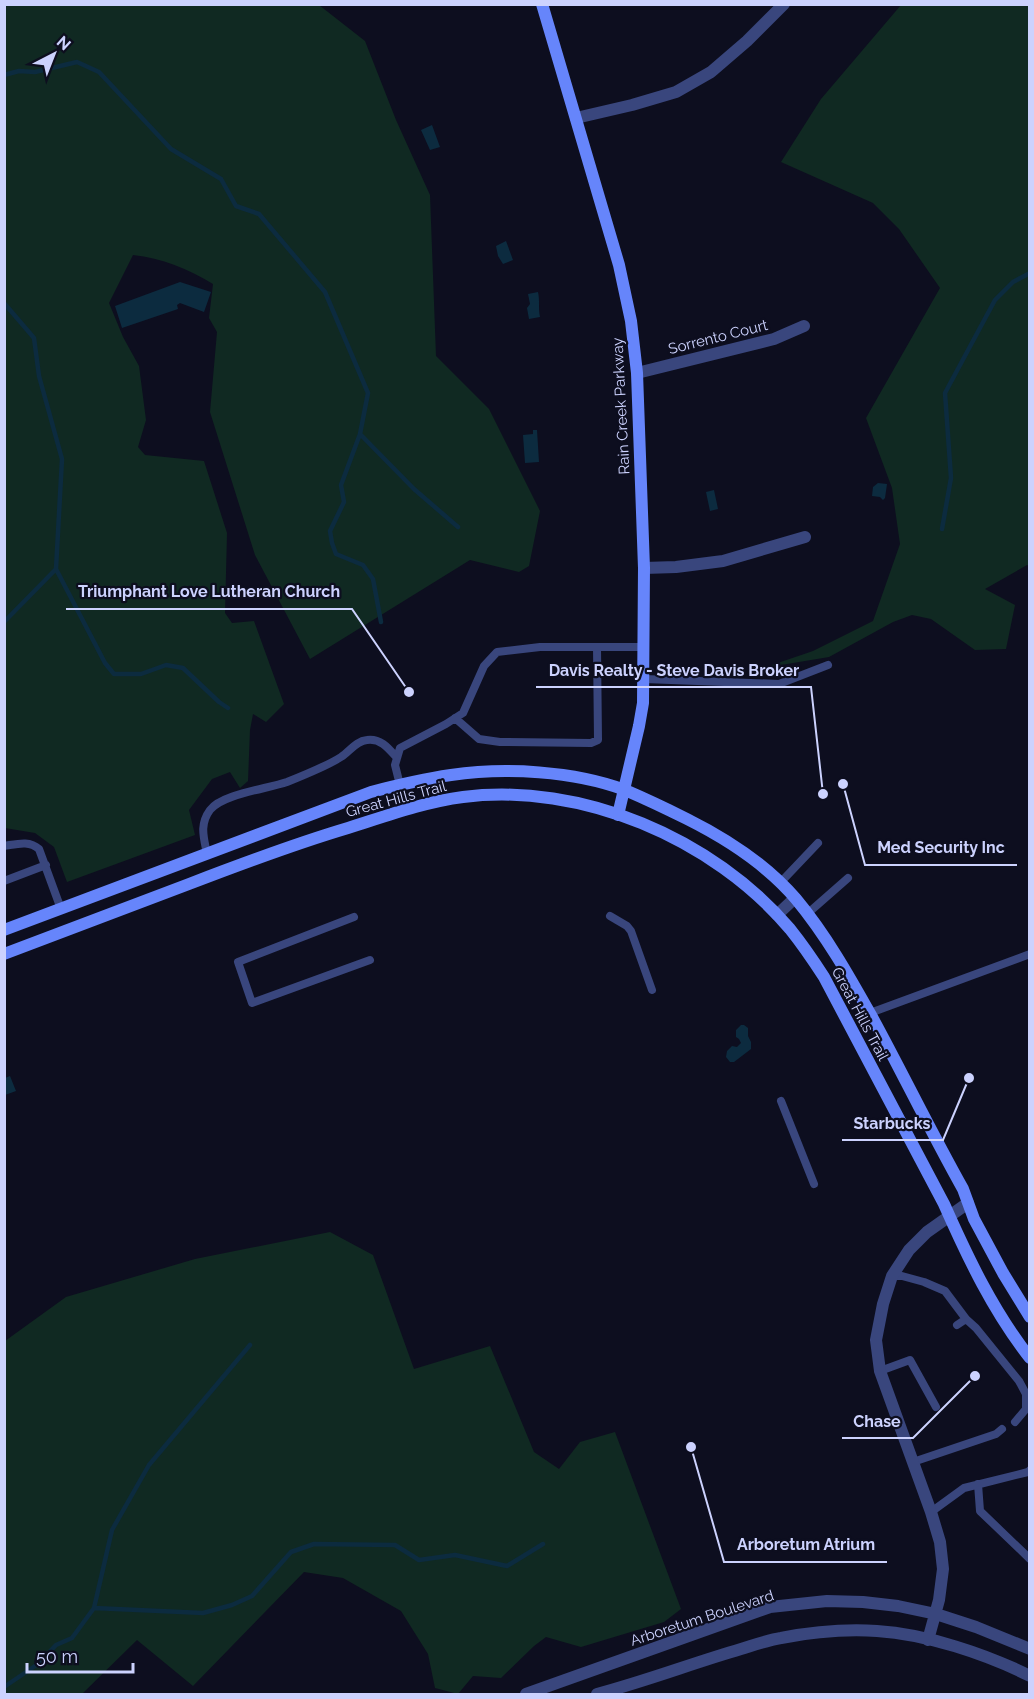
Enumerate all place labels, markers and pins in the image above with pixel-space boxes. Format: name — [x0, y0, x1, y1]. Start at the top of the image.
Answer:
callout: Triumphant Love Lutheran Church — [66, 575, 352, 609]
callout: Davis Realty - Steve Davis Broker — [536, 653, 811, 687]
callout: Med Security Inc — [865, 831, 1017, 865]
callout: Starbucks — [842, 1106, 943, 1140]
callout: Chase — [842, 1404, 913, 1438]
callout: Arboretum Atrium — [724, 1528, 887, 1562]

